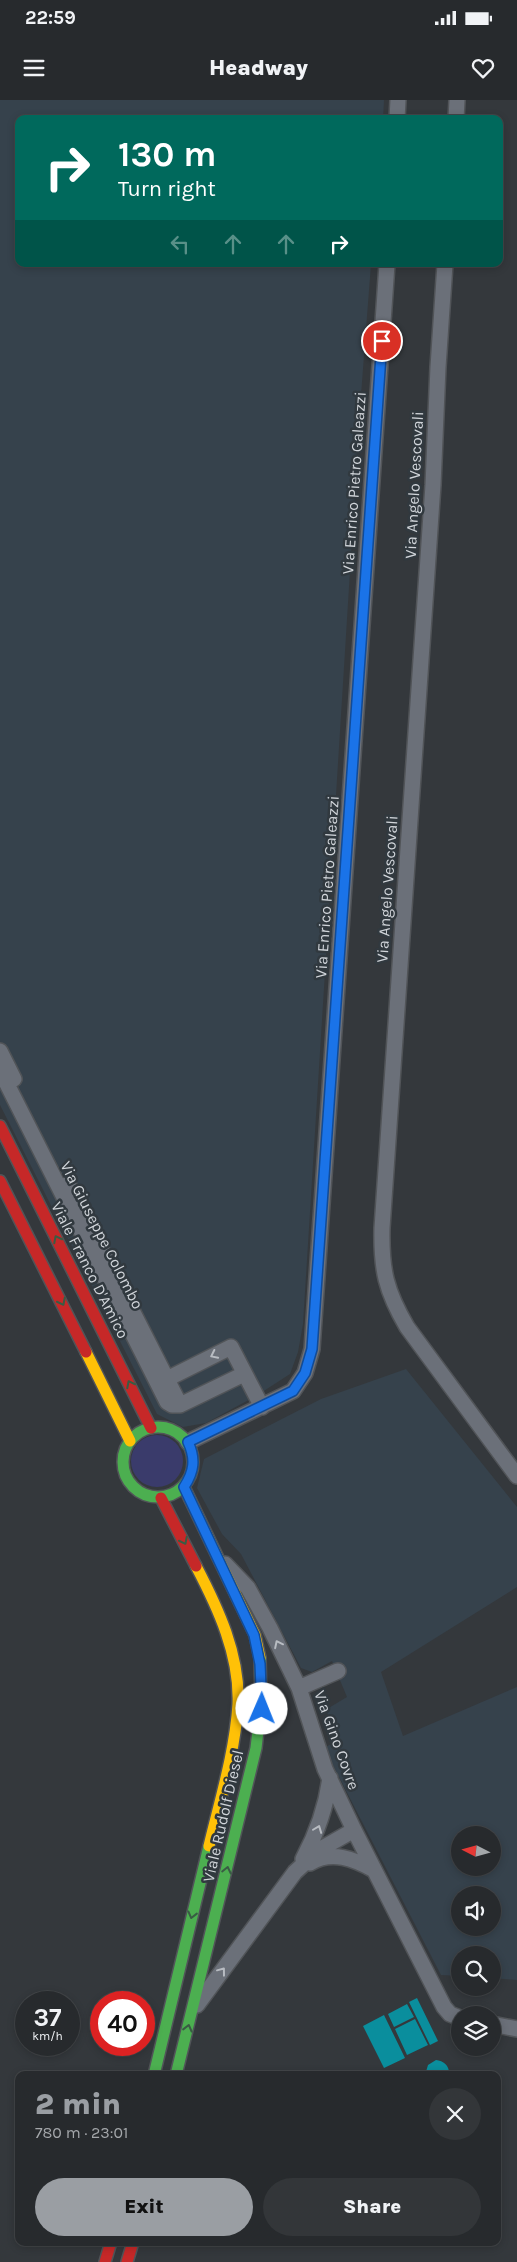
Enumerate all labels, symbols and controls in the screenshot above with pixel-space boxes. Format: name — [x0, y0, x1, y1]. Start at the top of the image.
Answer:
text: 22:59 — [25, 7, 76, 29]
icon: menu — [20, 54, 48, 82]
icon: heart — [469, 54, 497, 82]
text: Headway — [209, 55, 308, 81]
text: 130 m — [118, 134, 216, 175]
icon: right — [35, 135, 100, 200]
text: Turn right — [118, 176, 216, 202]
icon: left — [166, 230, 194, 258]
icon: ahead — [219, 230, 247, 258]
icon: ahead — [272, 230, 300, 258]
icon: right — [325, 230, 353, 258]
pin — [361, 320, 403, 362]
icon: arrive — [368, 327, 396, 355]
street label: Via Enrico Pietro Galeazzi — [338, 391, 370, 575]
street label: Via Angelo Vescovali — [401, 411, 427, 559]
street label: Via Enrico Pietro Galeazzi — [311, 795, 343, 979]
street label: Via Angelo Vescovali — [372, 815, 402, 963]
street label: Via Giuseppe Colombo — [56, 1158, 148, 1312]
street label: Viale Franco D'Amico — [47, 1198, 133, 1342]
one-way arrow — [53, 1235, 63, 1244]
one-way arrow — [56, 1297, 66, 1306]
one-way arrow — [210, 1349, 219, 1360]
one-way arrow — [126, 1380, 136, 1389]
one-way arrow — [177, 1536, 187, 1545]
one-way arrow — [273, 1640, 284, 1649]
position arrow — [235, 1682, 287, 1734]
street label: Via Gino Covre — [310, 1688, 364, 1792]
street label: Viale Rudolf Diesel — [199, 1748, 247, 1884]
one-way arrow — [311, 1825, 322, 1834]
north arrow — [451, 1826, 501, 1876]
map controls — [451, 1826, 501, 2056]
one-way arrow — [221, 1865, 232, 1874]
button: sound — [451, 1886, 501, 1936]
one-way arrow — [187, 1910, 198, 1919]
button: search — [451, 1946, 501, 1996]
one-way arrow — [216, 1967, 225, 1977]
speed limit sign: 40 — [90, 1991, 155, 2056]
text: 37 — [33, 2003, 61, 2032]
button: layers — [451, 2006, 501, 2056]
one-way arrow — [182, 2023, 193, 2032]
text: km/h — [32, 2029, 63, 2043]
text: 2 min — [35, 2086, 121, 2122]
button: close — [429, 2088, 481, 2140]
text: 780 m · 23:01 — [35, 2123, 128, 2142]
button: Exit — [35, 2178, 253, 2236]
button: Share — [263, 2178, 481, 2236]

